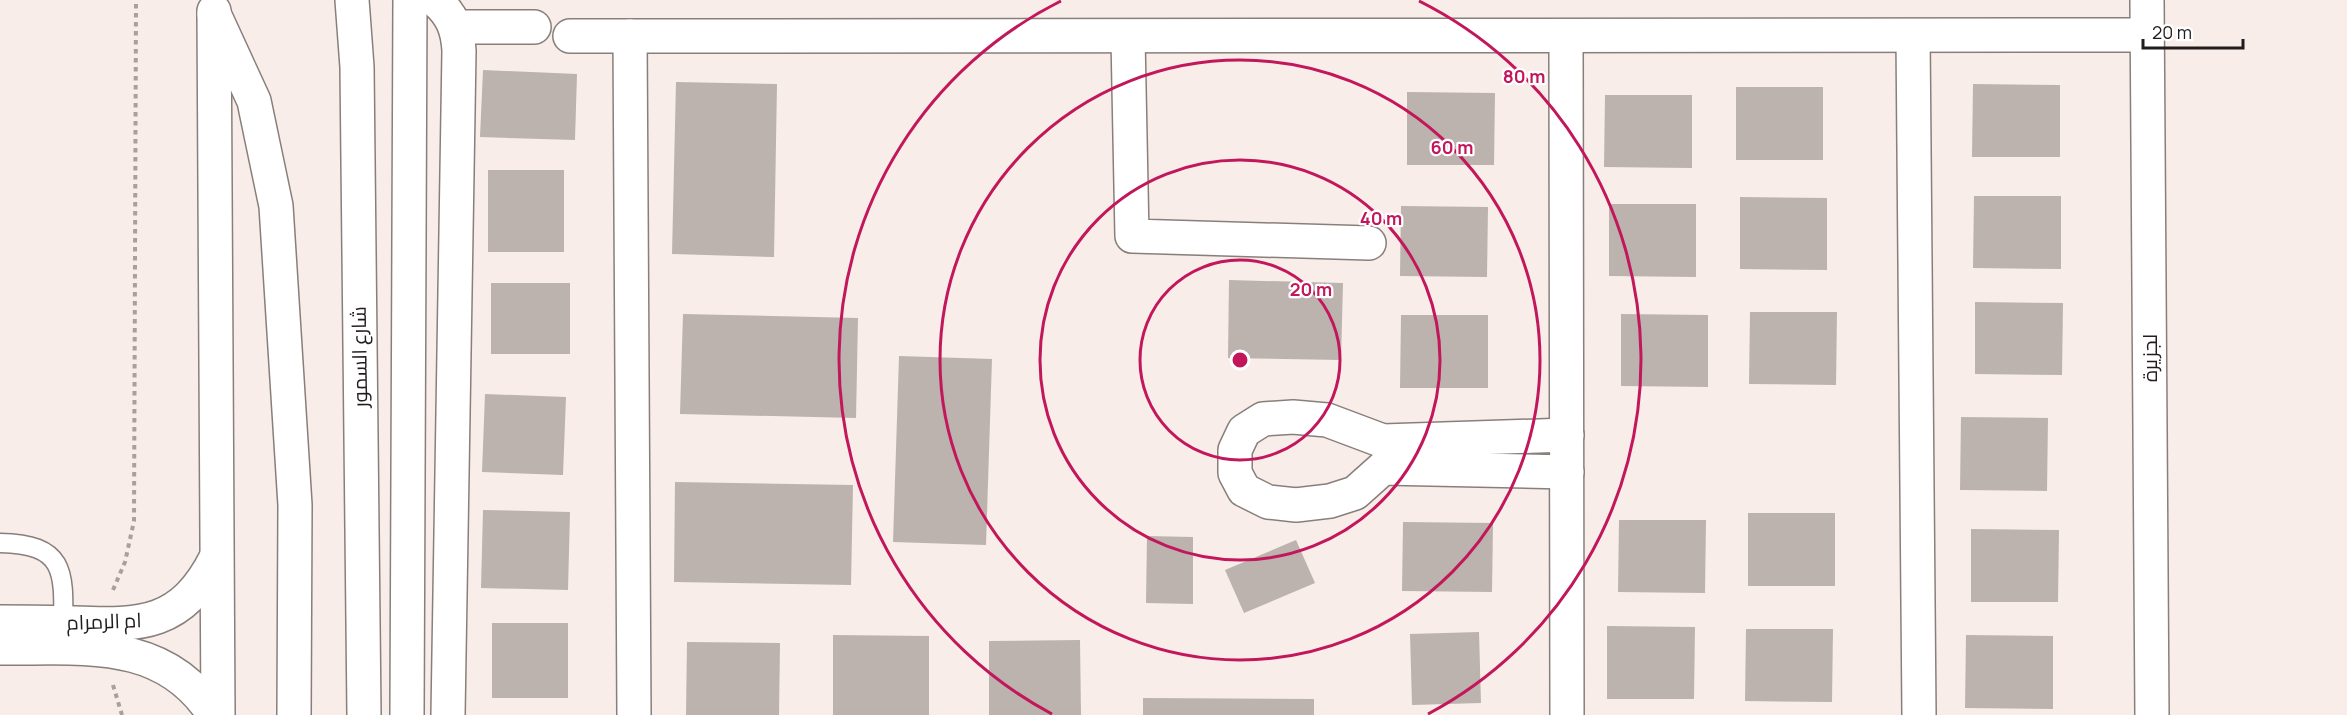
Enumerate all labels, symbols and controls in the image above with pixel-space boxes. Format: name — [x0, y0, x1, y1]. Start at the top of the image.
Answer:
scale bar — [2143, 12, 2244, 50]
text: 20 m — [2152, 20, 2192, 44]
text: 80 m — [1503, 64, 1545, 88]
text: 60 m — [1431, 135, 1473, 159]
text: 40 m — [1360, 206, 1402, 230]
text: 20 m — [1290, 277, 1332, 301]
street label: شارع السمور — [345, 306, 374, 409]
street label: لجزيرة — [2136, 334, 2163, 382]
centre of rings — [1230, 350, 1250, 370]
street label: ام الرمرام — [66, 606, 142, 637]

